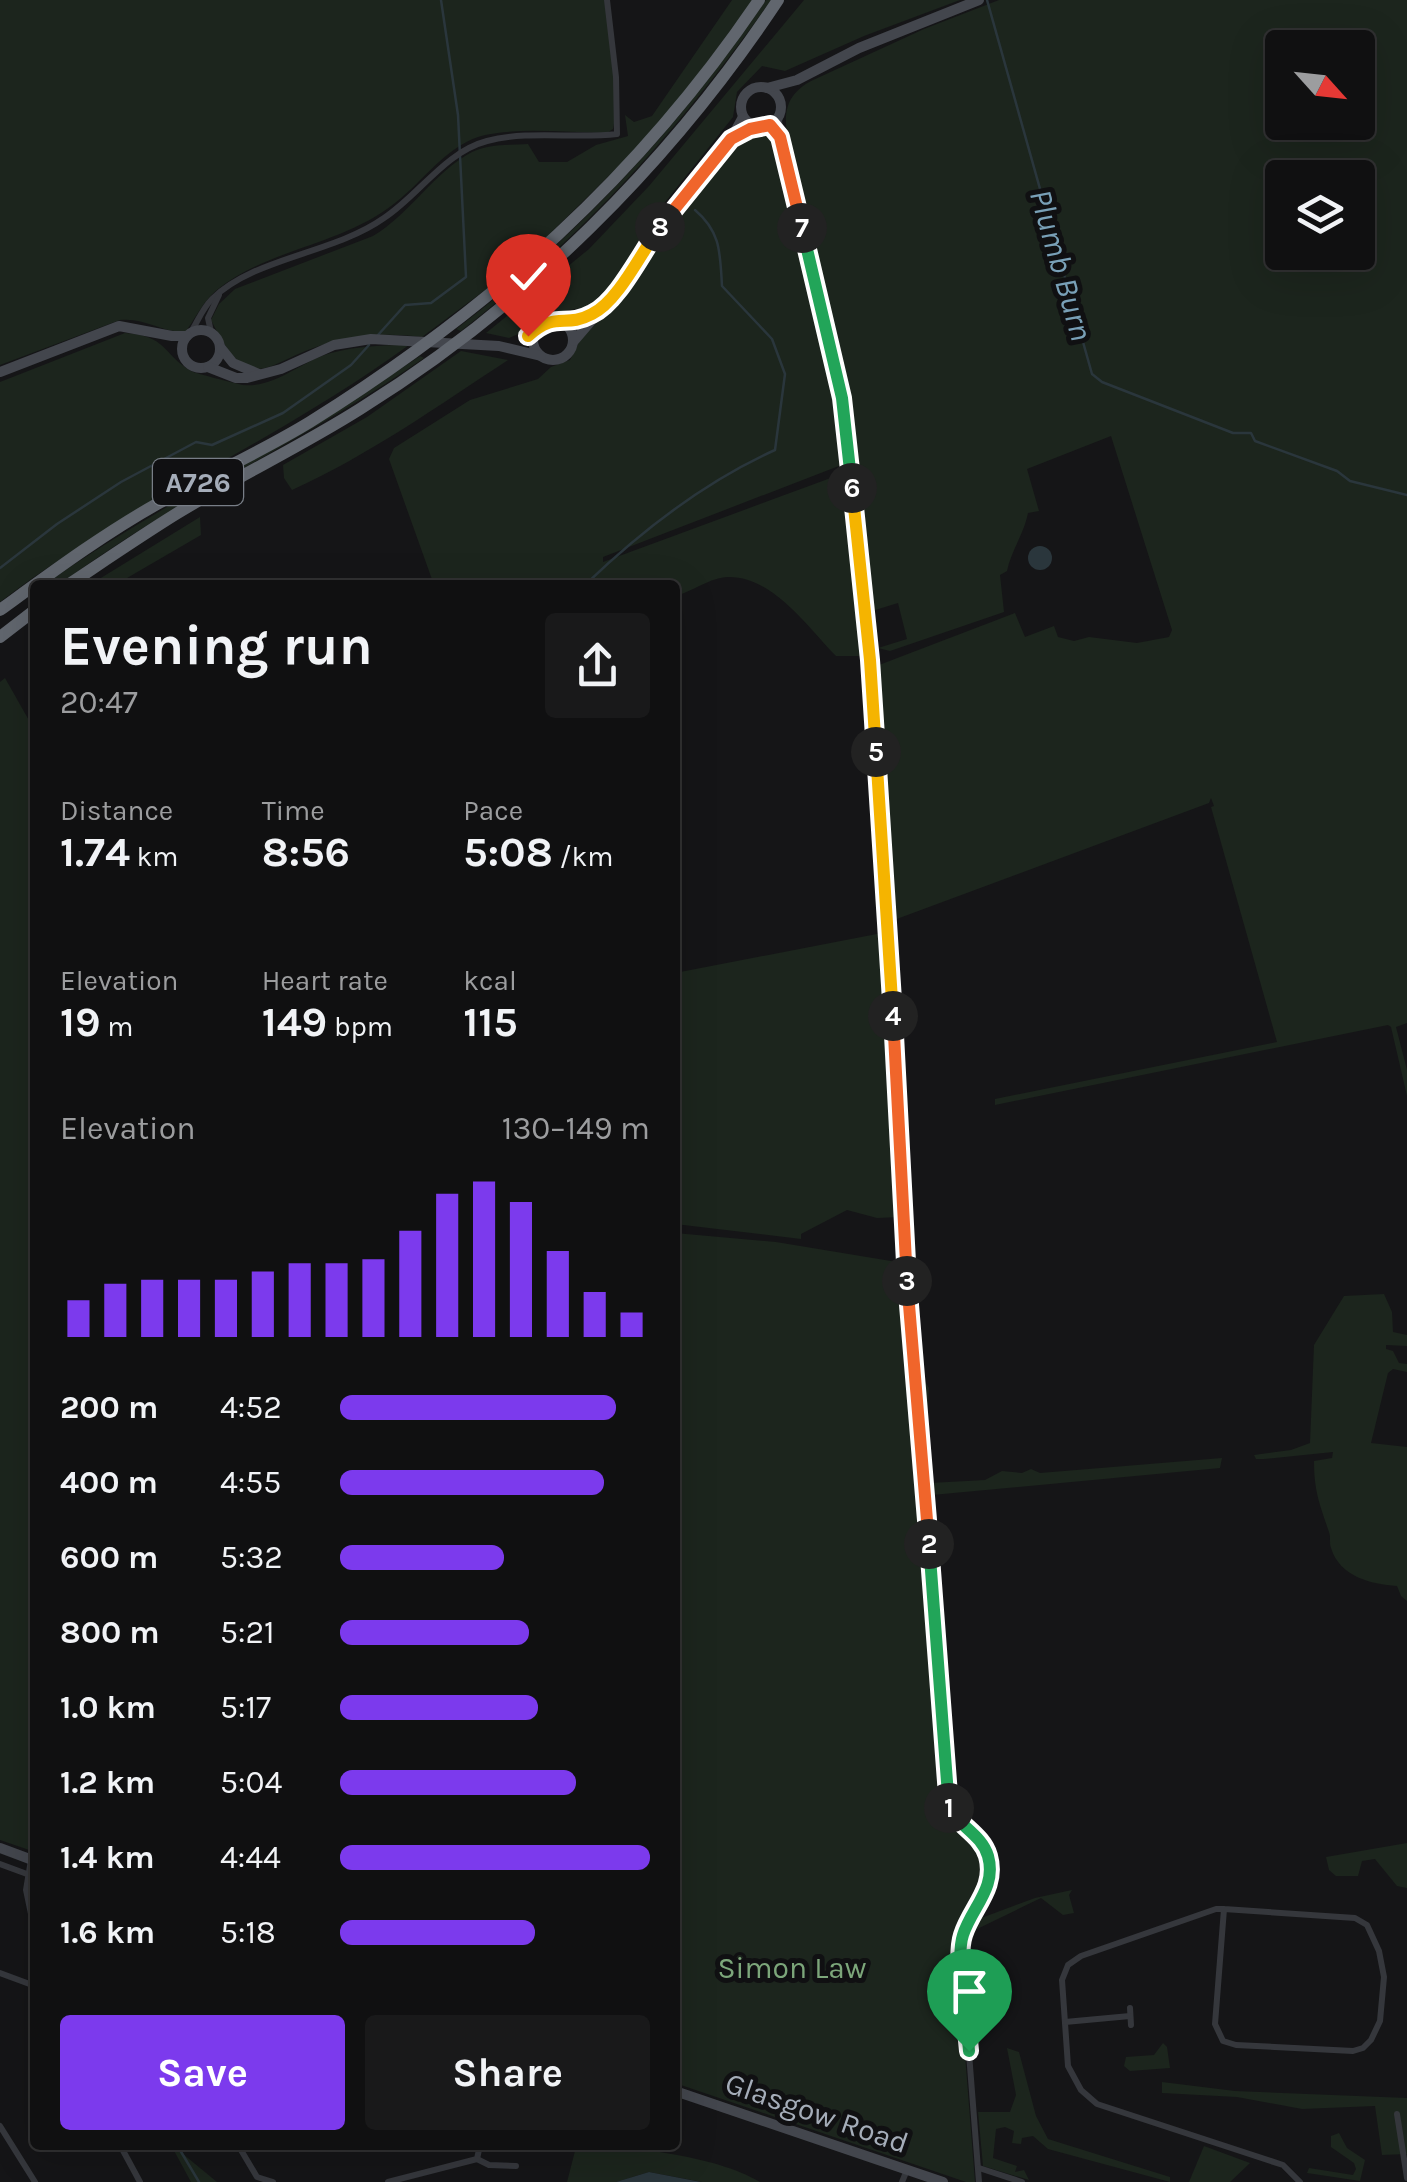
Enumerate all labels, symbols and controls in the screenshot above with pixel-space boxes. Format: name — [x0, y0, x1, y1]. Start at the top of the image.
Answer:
north arrow — [1265, 30, 1375, 140]
map controls — [1265, 30, 1375, 270]
button: layers — [1265, 160, 1375, 270]
water label: Plumb Burn — [1022, 185, 1100, 345]
pin: 8 — [635, 202, 685, 252]
pin: 7 — [777, 203, 827, 253]
text: 8 — [651, 210, 669, 243]
text: 7 — [795, 211, 809, 244]
pin — [486, 234, 571, 337]
icon: check — [501, 249, 556, 304]
road number: A726 — [153, 459, 243, 505]
pin: 6 — [827, 463, 877, 513]
text: 6 — [844, 471, 861, 504]
button: share — [545, 613, 650, 718]
text: Evening run — [60, 614, 373, 678]
text: 20:47 — [60, 684, 138, 721]
pin: 5 — [851, 727, 901, 777]
text: 5 — [868, 735, 884, 768]
text: Distance — [60, 794, 173, 827]
text: Time — [262, 794, 325, 827]
text: Pace — [463, 794, 523, 827]
text: 1.74 — [60, 827, 130, 877]
text: 8:56 — [262, 827, 350, 877]
text: 5:08 — [463, 827, 553, 877]
text: km — [130, 840, 179, 873]
text: /km — [553, 840, 614, 873]
text: Elevation — [60, 964, 179, 997]
text: Heart rate — [262, 964, 388, 997]
text: kcal — [463, 964, 517, 997]
pin: 4 — [868, 991, 918, 1041]
text: 19 — [60, 997, 101, 1047]
text: 149 — [262, 997, 327, 1047]
text: 115 — [463, 997, 518, 1047]
text: 4 — [885, 999, 901, 1032]
text: m — [101, 1010, 133, 1043]
text: bpm — [327, 1010, 393, 1043]
text: Elevation — [60, 1110, 195, 1147]
text: 130–149 m — [502, 1110, 650, 1147]
pin: 3 — [882, 1256, 932, 1306]
text: 3 — [898, 1264, 916, 1297]
text: 200 m — [60, 1389, 158, 1426]
text: 4:52 — [220, 1389, 282, 1426]
text: 400 m — [60, 1464, 158, 1501]
text: 4:55 — [220, 1464, 281, 1501]
pin: 2 — [904, 1519, 954, 1569]
text: 2 — [921, 1527, 937, 1560]
text: 600 m — [60, 1539, 158, 1576]
text: 5:32 — [220, 1539, 283, 1576]
text: 800 m — [60, 1614, 160, 1651]
text: 5:21 — [220, 1614, 275, 1651]
text: 1.0 km — [60, 1689, 156, 1726]
text: 5:17 — [220, 1689, 271, 1726]
text: 1.2 km — [60, 1764, 155, 1801]
text: 5:04 — [220, 1764, 282, 1801]
pin: 1 — [924, 1783, 974, 1833]
text: 1 — [944, 1791, 954, 1824]
text: 1.4 km — [60, 1839, 155, 1876]
text: 4:44 — [220, 1839, 281, 1876]
text: 1.6 km — [60, 1914, 155, 1951]
text: 5:18 — [220, 1914, 276, 1951]
pin — [927, 1949, 1012, 2052]
park label: Simon Law — [717, 1950, 867, 1986]
icon: arrive — [942, 1964, 997, 2019]
button: Save — [60, 2015, 345, 2130]
button: Share — [365, 2015, 650, 2130]
street label: Glasgow Road — [721, 2065, 913, 2161]

